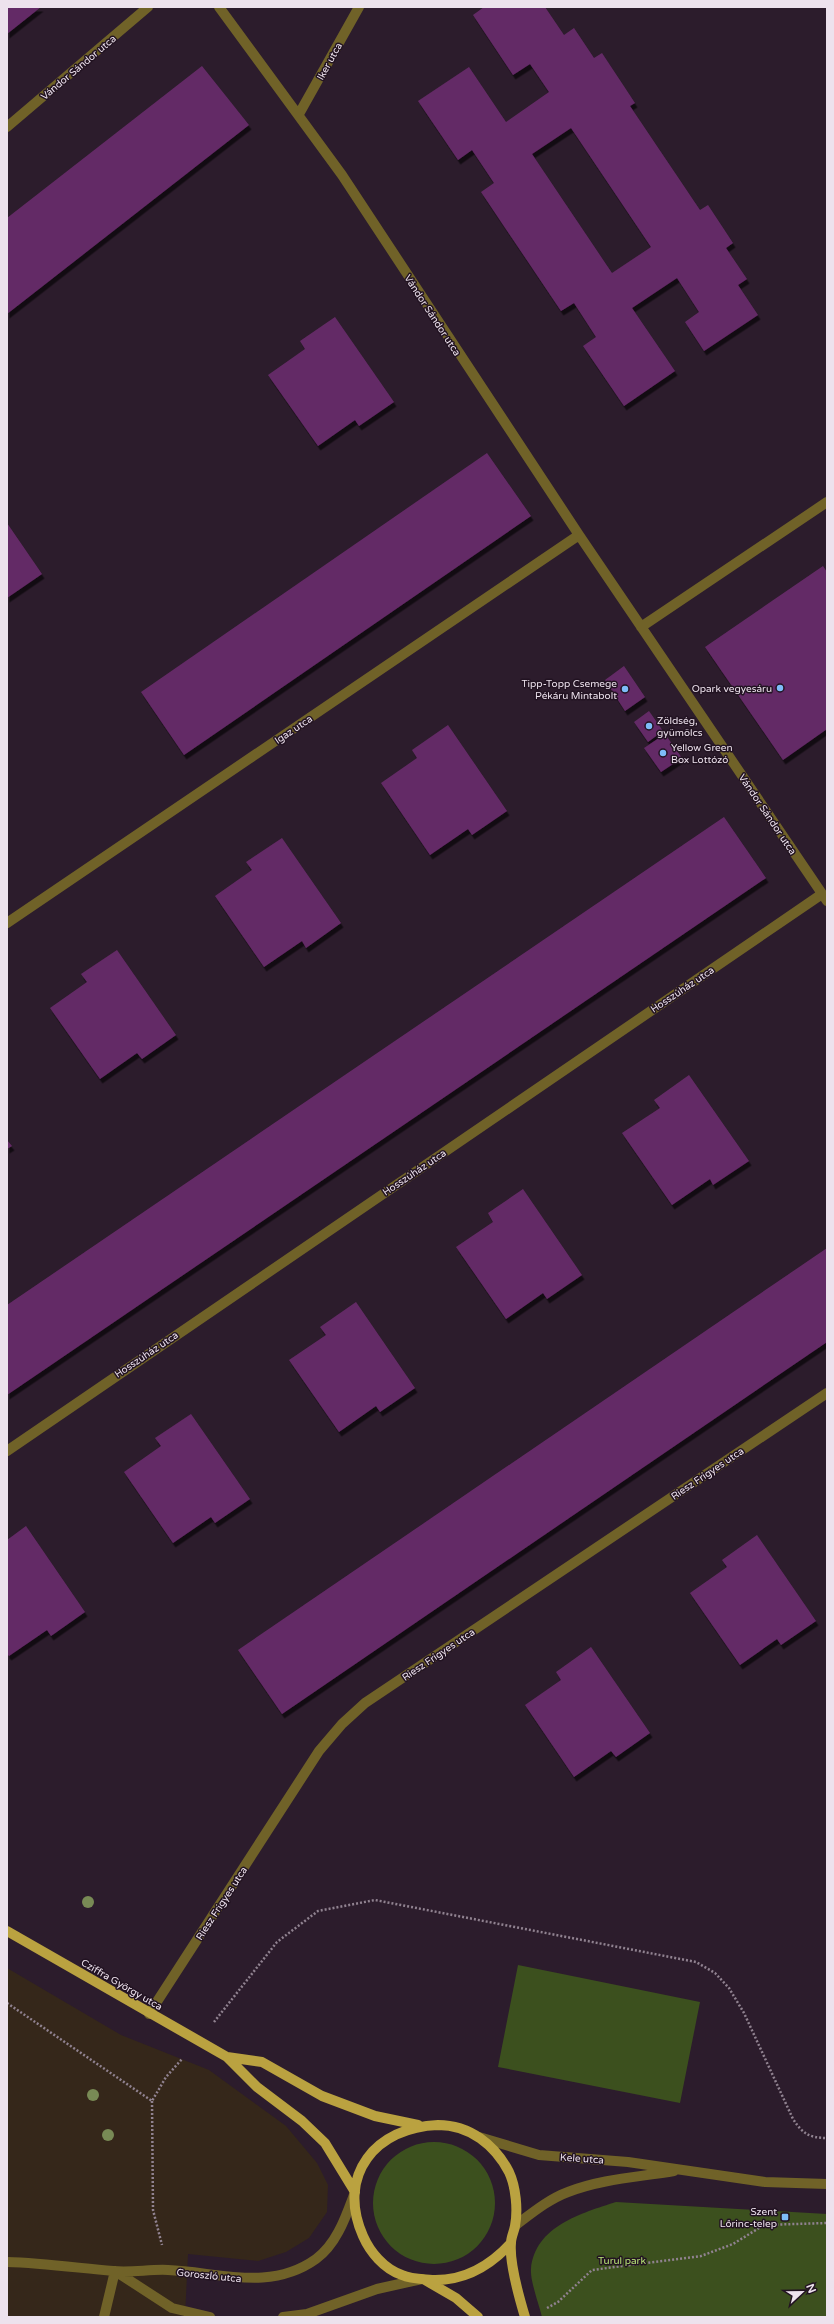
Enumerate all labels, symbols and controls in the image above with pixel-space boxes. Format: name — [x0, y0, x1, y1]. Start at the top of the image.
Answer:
street label: Vándor Sándor utca — [39, 33, 119, 103]
street label: Iker utca — [315, 41, 345, 82]
street label: Vándor Sándor utca — [401, 273, 463, 358]
place label: Tipp-Topp Csemege Pékáru Mintabolt — [522, 678, 617, 702]
place label: Opark vegyesáru — [692, 683, 772, 695]
marker: Opark vegyesáru — [775, 683, 785, 693]
marker: Tipp-Topp Csemege Pékáru Mintabolt — [620, 684, 630, 694]
street label: Igaz utca — [272, 713, 315, 747]
place label: Zöldség, gyümölcs — [657, 715, 703, 739]
marker: Zöldség, gyümölcs — [644, 721, 654, 731]
place label: Yellow Green Box Lottózó — [671, 742, 732, 766]
marker: Yellow Green Box Lottózó — [658, 748, 668, 758]
street label: Vándor Sándor utca — [736, 772, 799, 857]
street label: Hosszúház utca — [648, 964, 717, 1016]
street label: Hosszúház utca — [380, 1147, 449, 1199]
street label: Hosszúház utca — [112, 1329, 181, 1381]
street label: Riesz Frigyes utca — [669, 1445, 746, 1503]
street label: Riesz Frigyes utca — [400, 1626, 477, 1684]
street label: Riesz Frigyes utca — [194, 1865, 250, 1943]
street label: Cziffra György utca — [79, 1957, 164, 2013]
street label: Kele utca — [560, 2151, 604, 2167]
place label: Szent Lőrinc-telep — [720, 2206, 777, 2230]
marker: Szent Lőrinc-telep — [780, 2212, 790, 2222]
park label: Turul park — [598, 2255, 646, 2267]
street label: Goroszló utca — [176, 2267, 242, 2285]
north arrow — [782, 2272, 822, 2312]
text: N — [803, 2282, 818, 2295]

